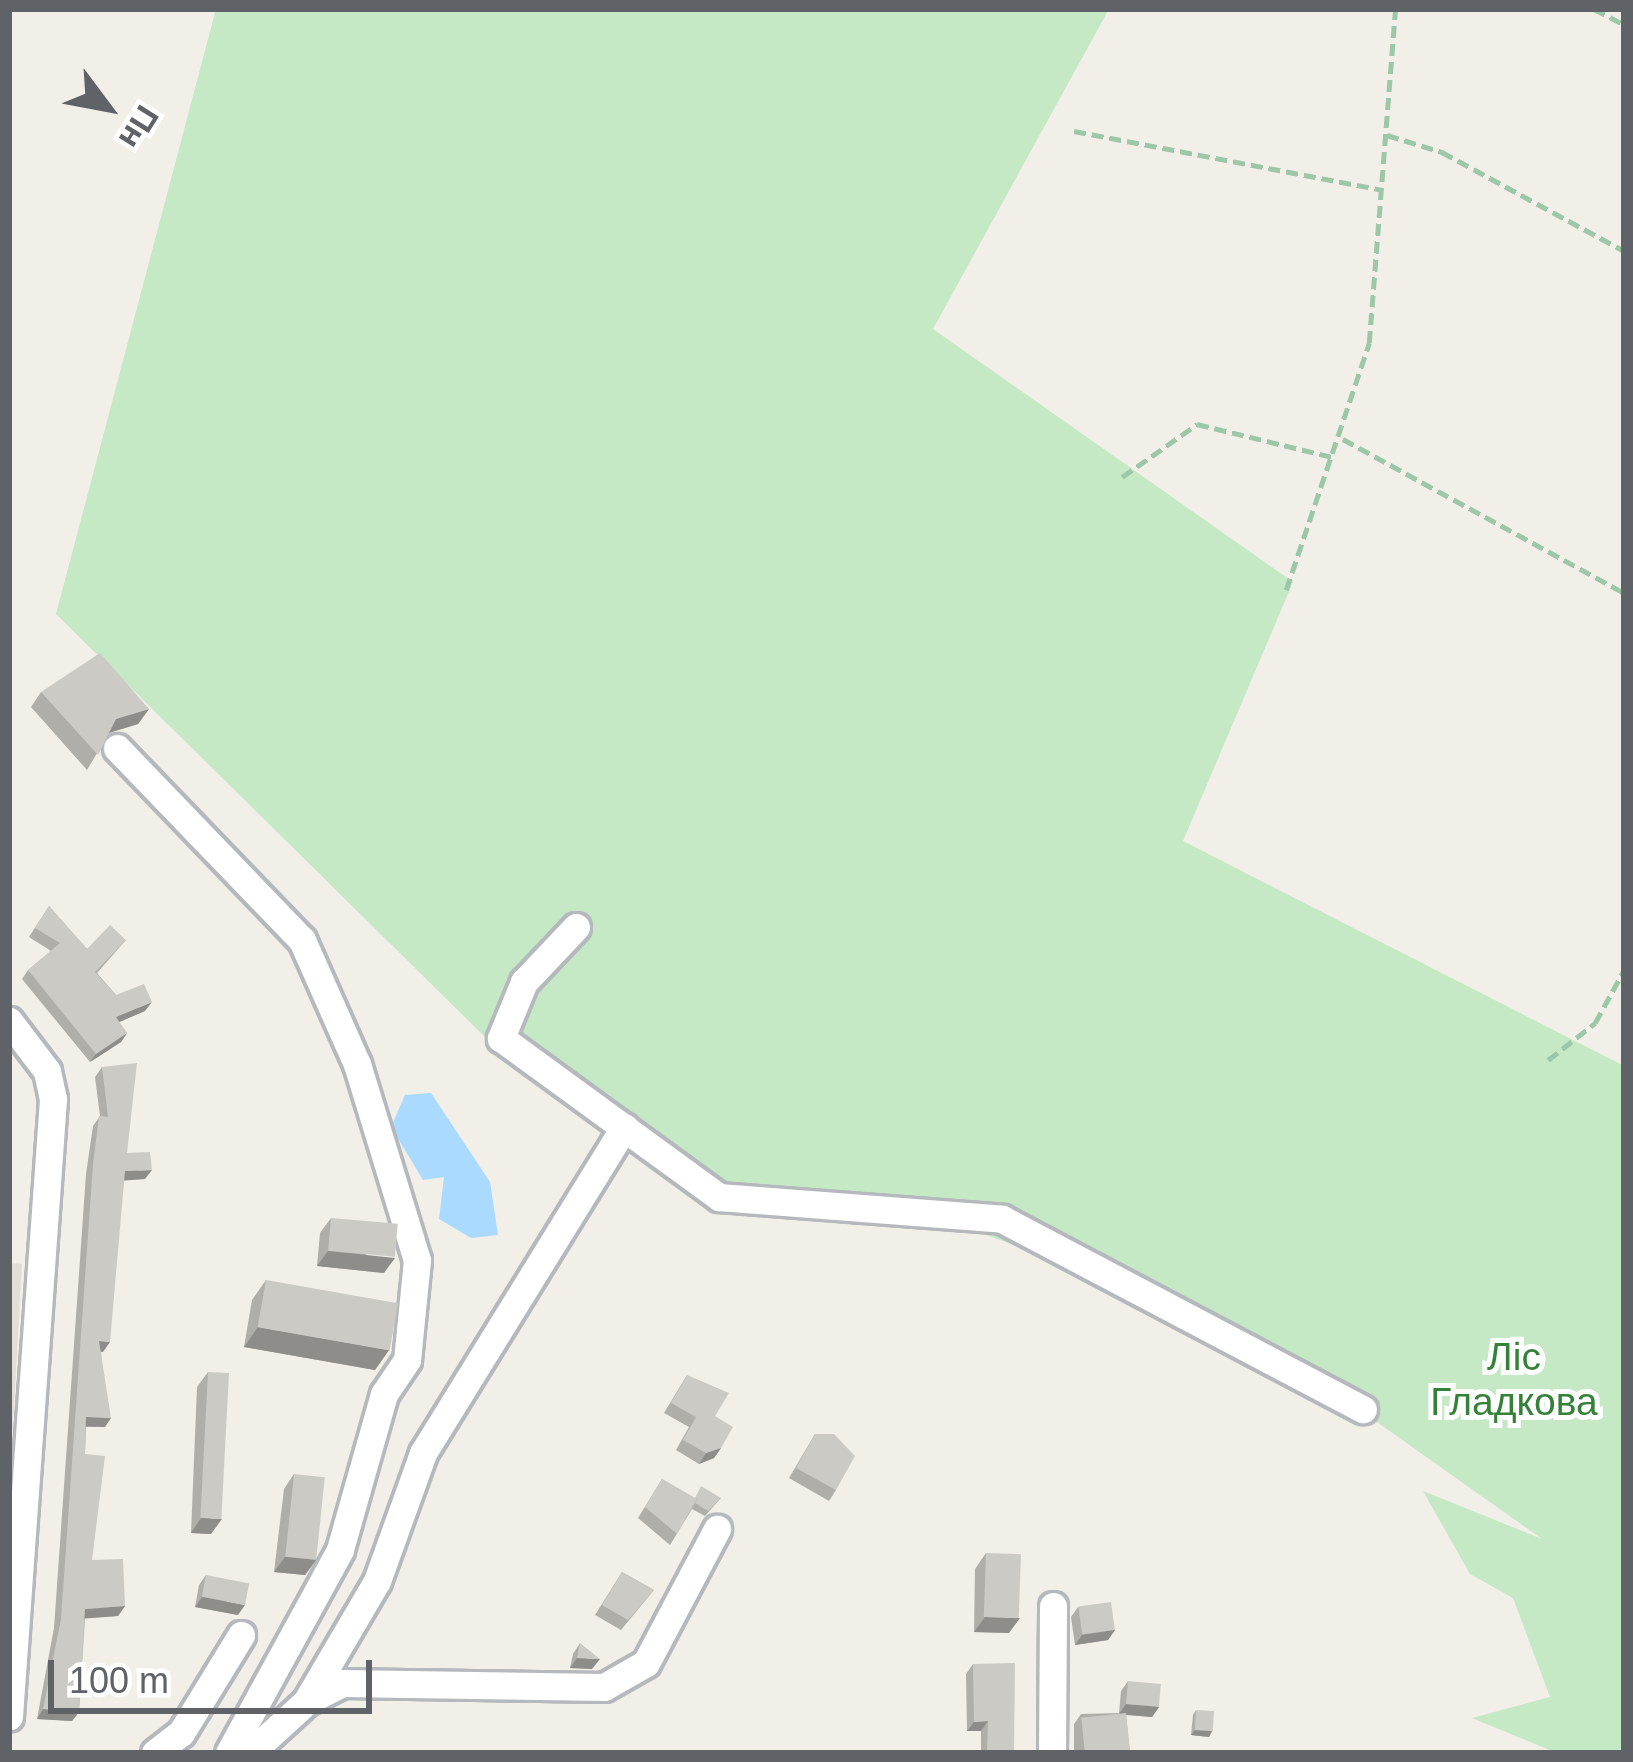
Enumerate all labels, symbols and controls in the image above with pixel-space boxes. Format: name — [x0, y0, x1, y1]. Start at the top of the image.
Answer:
north arrow — [48, 48, 168, 168]
text: Пн — [112, 99, 166, 156]
park label: Ліс Гладкова — [1430, 1335, 1598, 1426]
scale bar — [54, 1636, 378, 1710]
text: 100 m — [69, 1660, 169, 1701]

